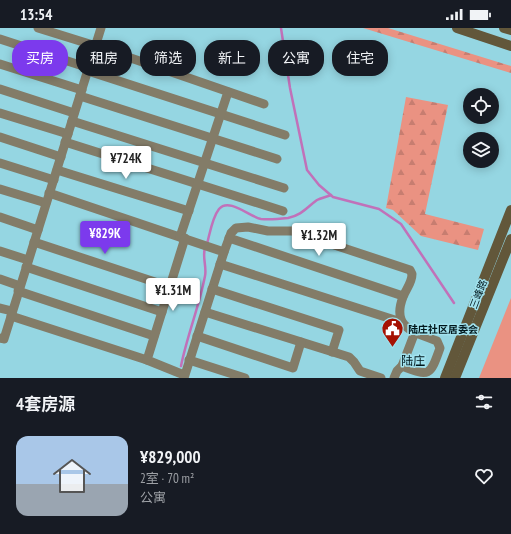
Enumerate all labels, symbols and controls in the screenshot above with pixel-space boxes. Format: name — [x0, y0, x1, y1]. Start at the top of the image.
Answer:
text: 13:54 — [20, 5, 52, 24]
chip: 买房 — [12, 40, 68, 76]
chip: 租房 — [76, 40, 132, 76]
chip: 筛选 — [140, 40, 196, 76]
chip: 新上 — [204, 40, 260, 76]
chip: 公寓 — [268, 40, 324, 76]
chip: 住宅 — [332, 40, 388, 76]
map controls — [463, 88, 499, 168]
button: locate — [463, 88, 499, 124]
button: layers — [463, 132, 499, 168]
pin: ¥724K — [98, 146, 154, 180]
text: ¥724K — [110, 150, 142, 167]
pin: ¥829K — [77, 221, 133, 255]
pin: ¥1.32M — [286, 223, 352, 257]
text: ¥829K — [89, 225, 121, 242]
text: ¥1.32M — [301, 227, 337, 244]
pin: ¥1.31M — [140, 278, 206, 312]
street label: 三峰路 — [467, 278, 490, 311]
text: ¥1.31M — [155, 282, 191, 299]
public building icon: 陆庄社区居委会 — [379, 316, 405, 349]
place label: 陆庄社区居委会 — [408, 323, 478, 336]
district label: 陆庄 — [401, 353, 425, 368]
icon: filters — [473, 391, 495, 413]
text: 4套房源 — [16, 393, 75, 415]
text: ¥829,000 — [140, 446, 201, 468]
icon: home — [48, 452, 96, 500]
icon: heart — [473, 465, 495, 487]
text: 2室 · 70 m² — [140, 470, 194, 487]
text: 公寓 — [140, 489, 166, 506]

